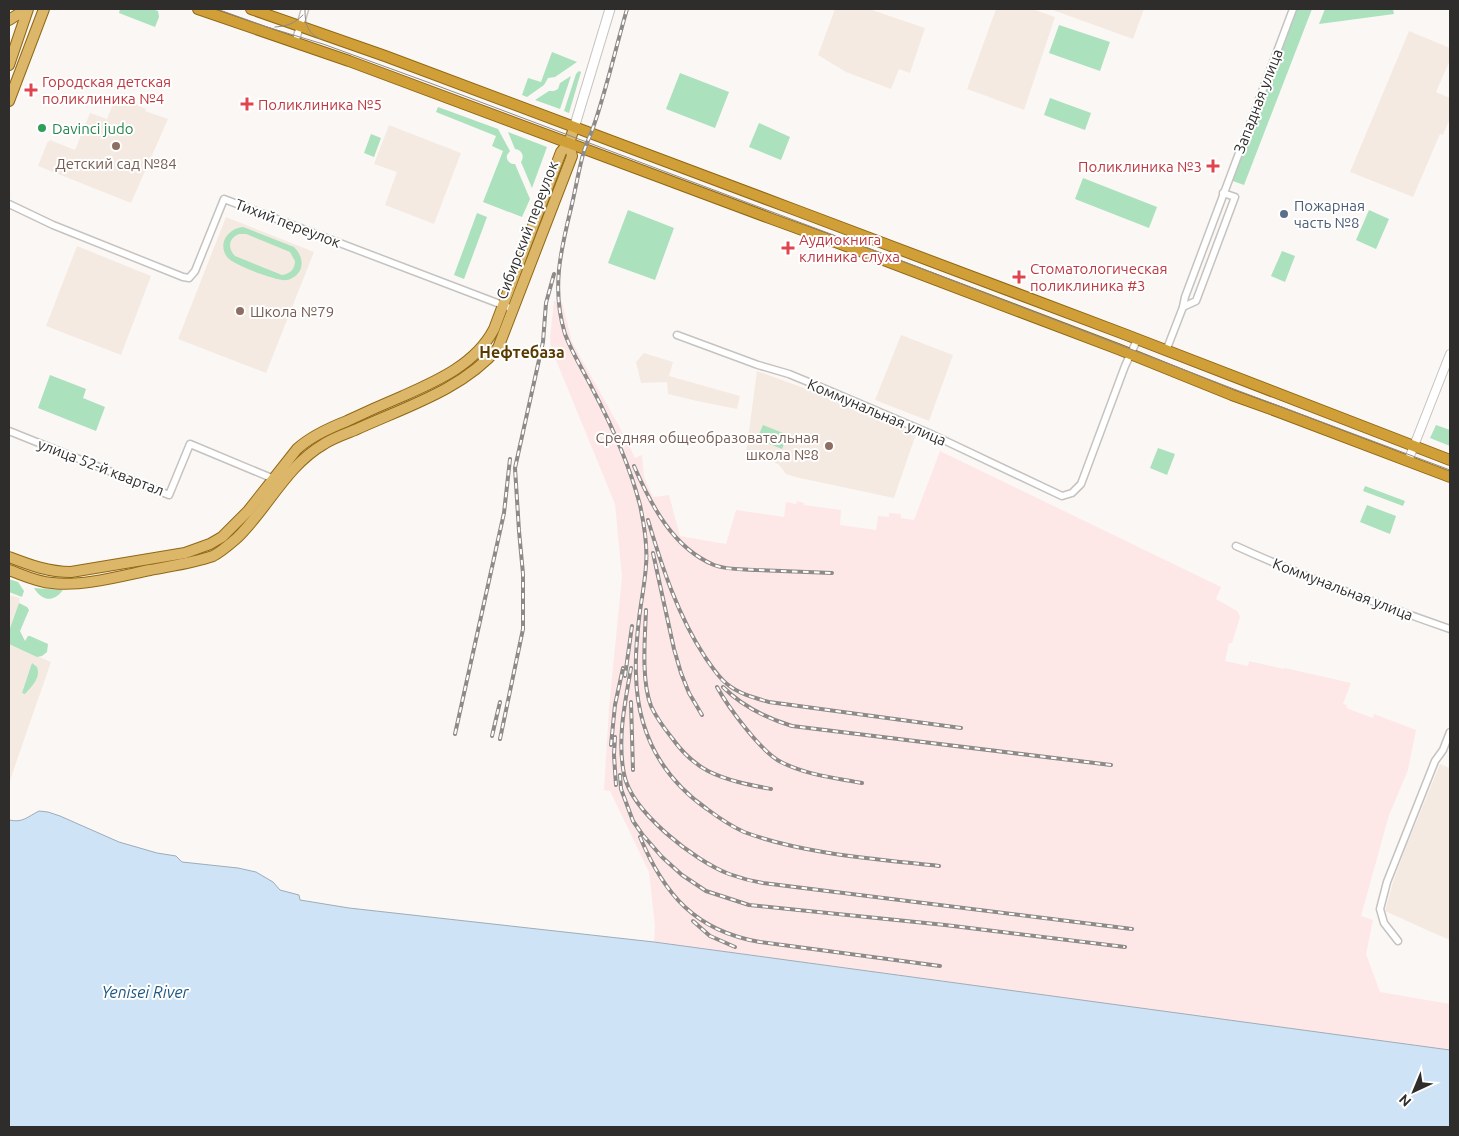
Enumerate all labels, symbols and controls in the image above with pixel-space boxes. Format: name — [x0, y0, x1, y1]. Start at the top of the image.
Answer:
street label: Западная улица — [1230, 46, 1286, 156]
place label: Городская детская поликлиника №4 — [42, 73, 171, 107]
marker: Городская детская поликлиника №4 — [24, 83, 38, 97]
place label: Поликлиника №5 — [258, 96, 382, 113]
marker: Поликлиника №5 — [240, 97, 254, 111]
place label: Davinci judo — [52, 120, 134, 137]
marker: Davinci judo — [36, 122, 48, 134]
marker: Детский сад №84 — [110, 140, 122, 152]
place label: Детский сад №84 — [55, 155, 177, 172]
street label: Сибирский переулок — [493, 158, 561, 301]
place label: Поликлиника №3 — [1078, 158, 1202, 175]
marker: Поликлиника №3 — [1206, 159, 1220, 173]
street label: Тихий переулок — [233, 195, 343, 251]
place label: Пожарная часть №8 — [1294, 197, 1365, 231]
marker: Пожарная часть №8 — [1278, 208, 1290, 220]
place label: Аудиокнига клиника слуха — [799, 231, 900, 265]
marker: Аудиокнига клиника слуха — [781, 241, 795, 255]
place label: Стоматологическая поликлиника #3 — [1030, 260, 1167, 294]
marker: Стоматологическая поликлиника #3 — [1012, 270, 1026, 284]
place label: Школа №79 — [250, 303, 334, 320]
marker: Школа №79 — [234, 305, 246, 317]
district label: Нефтебаза — [479, 343, 565, 361]
street label: Коммунальная улица — [805, 375, 949, 449]
place label: Средняя общеобразовательная школа №8 — [595, 429, 819, 463]
street label: улица 52-й квартал — [36, 435, 166, 499]
marker: Средняя общеобразовательная школа №8 — [823, 440, 835, 452]
street label: Коммунальная улица — [1270, 554, 1416, 624]
water label: Yenisei River — [101, 983, 189, 1001]
north arrow — [1389, 1066, 1439, 1116]
text: N — [1396, 1091, 1414, 1110]

